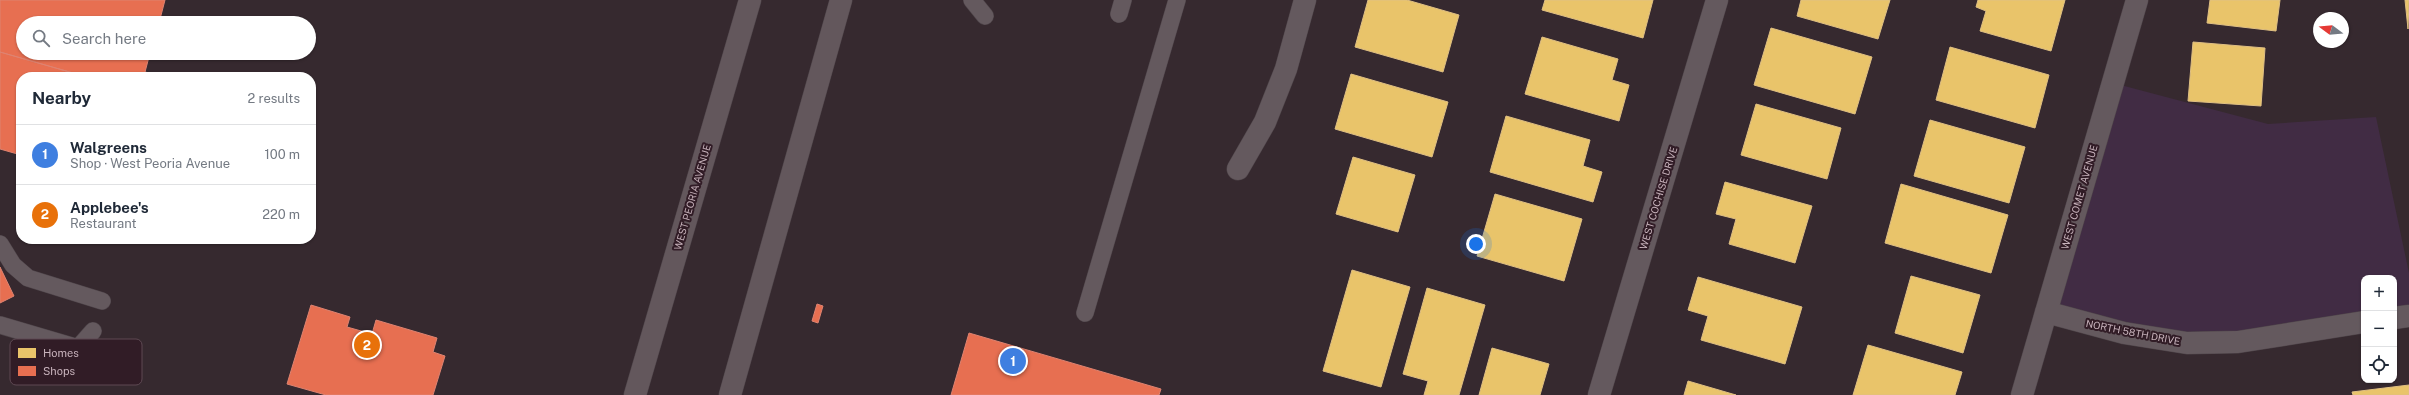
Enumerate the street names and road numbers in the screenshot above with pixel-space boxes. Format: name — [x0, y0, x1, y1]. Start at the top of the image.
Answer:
street label: WEST PEORIA AVENUE — [671, 143, 713, 251]
street label: WEST COMET AVENUE — [2058, 143, 2100, 251]
street label: WEST COCHISE DRIVE — [1637, 145, 1679, 251]
street label: NORTH 58TH DRIVE — [2085, 317, 2181, 347]

